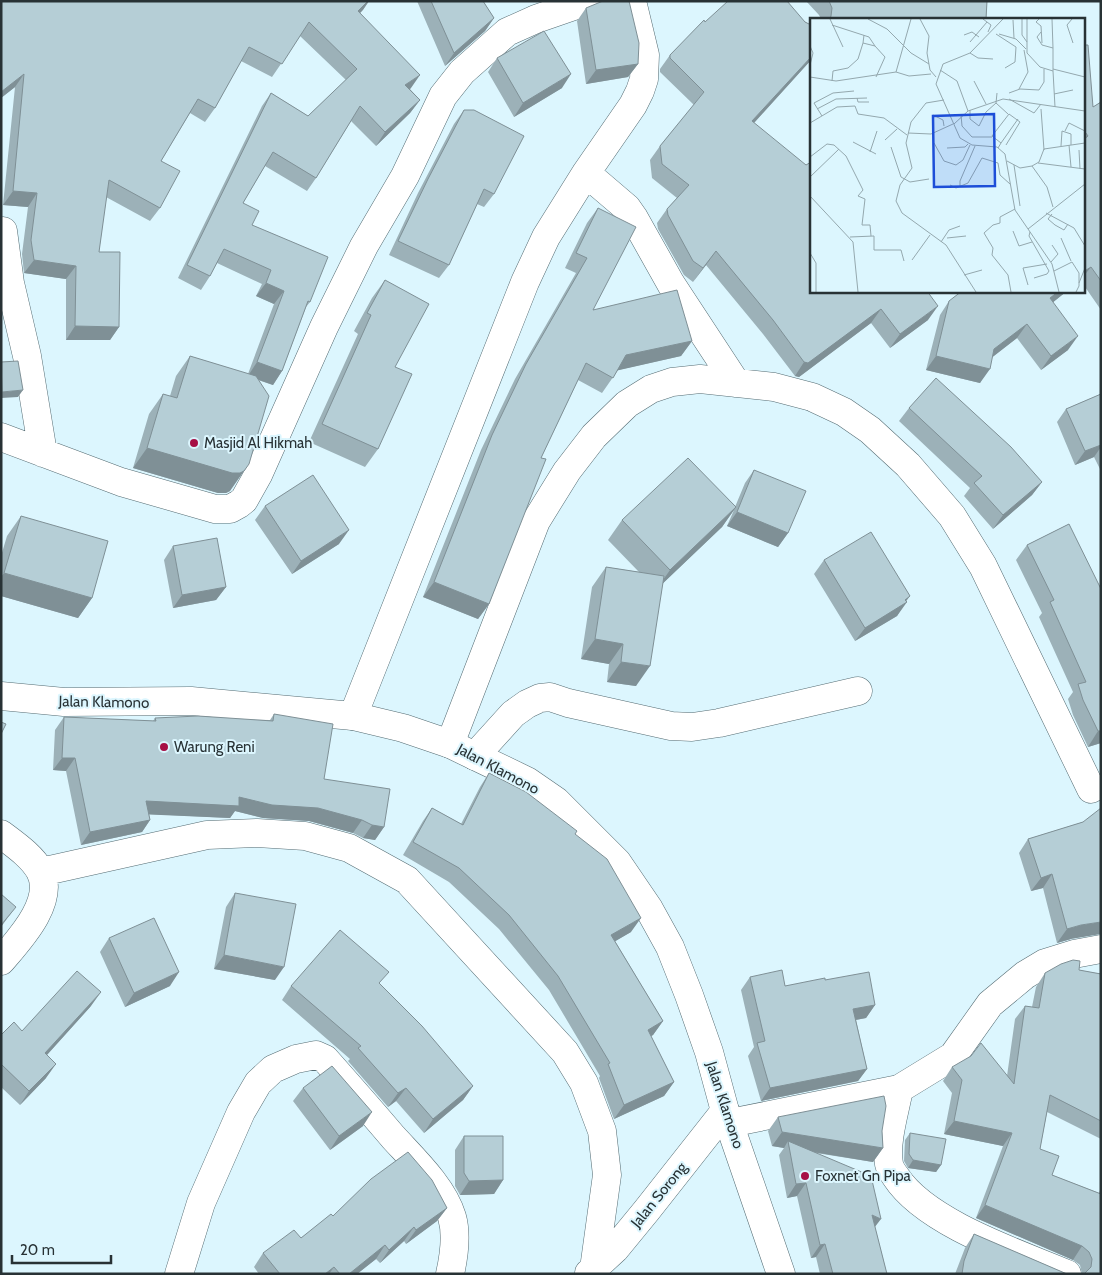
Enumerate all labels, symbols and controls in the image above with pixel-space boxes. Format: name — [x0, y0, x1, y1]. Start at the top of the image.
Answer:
inset map — [810, 18, 1084, 292]
place label: Masjid Al Hikmah — [204, 434, 312, 452]
marker: Masjid Al Hikmah — [188, 437, 200, 449]
street label: Jalan Klamono — [58, 692, 149, 712]
place label: Warung Reni — [174, 738, 255, 756]
street label: Jalan Klamono — [453, 739, 542, 798]
marker: Warung Reni — [158, 741, 170, 753]
street label: Jalan Klamono — [702, 1058, 748, 1151]
street label: Jalan Sorong — [627, 1158, 691, 1232]
place label: Foxnet Gn Pipa — [815, 1167, 912, 1185]
marker: Foxnet Gn Pipa — [799, 1170, 811, 1182]
scale bar — [12, 1232, 111, 1264]
text: 20 m — [20, 1241, 55, 1259]

